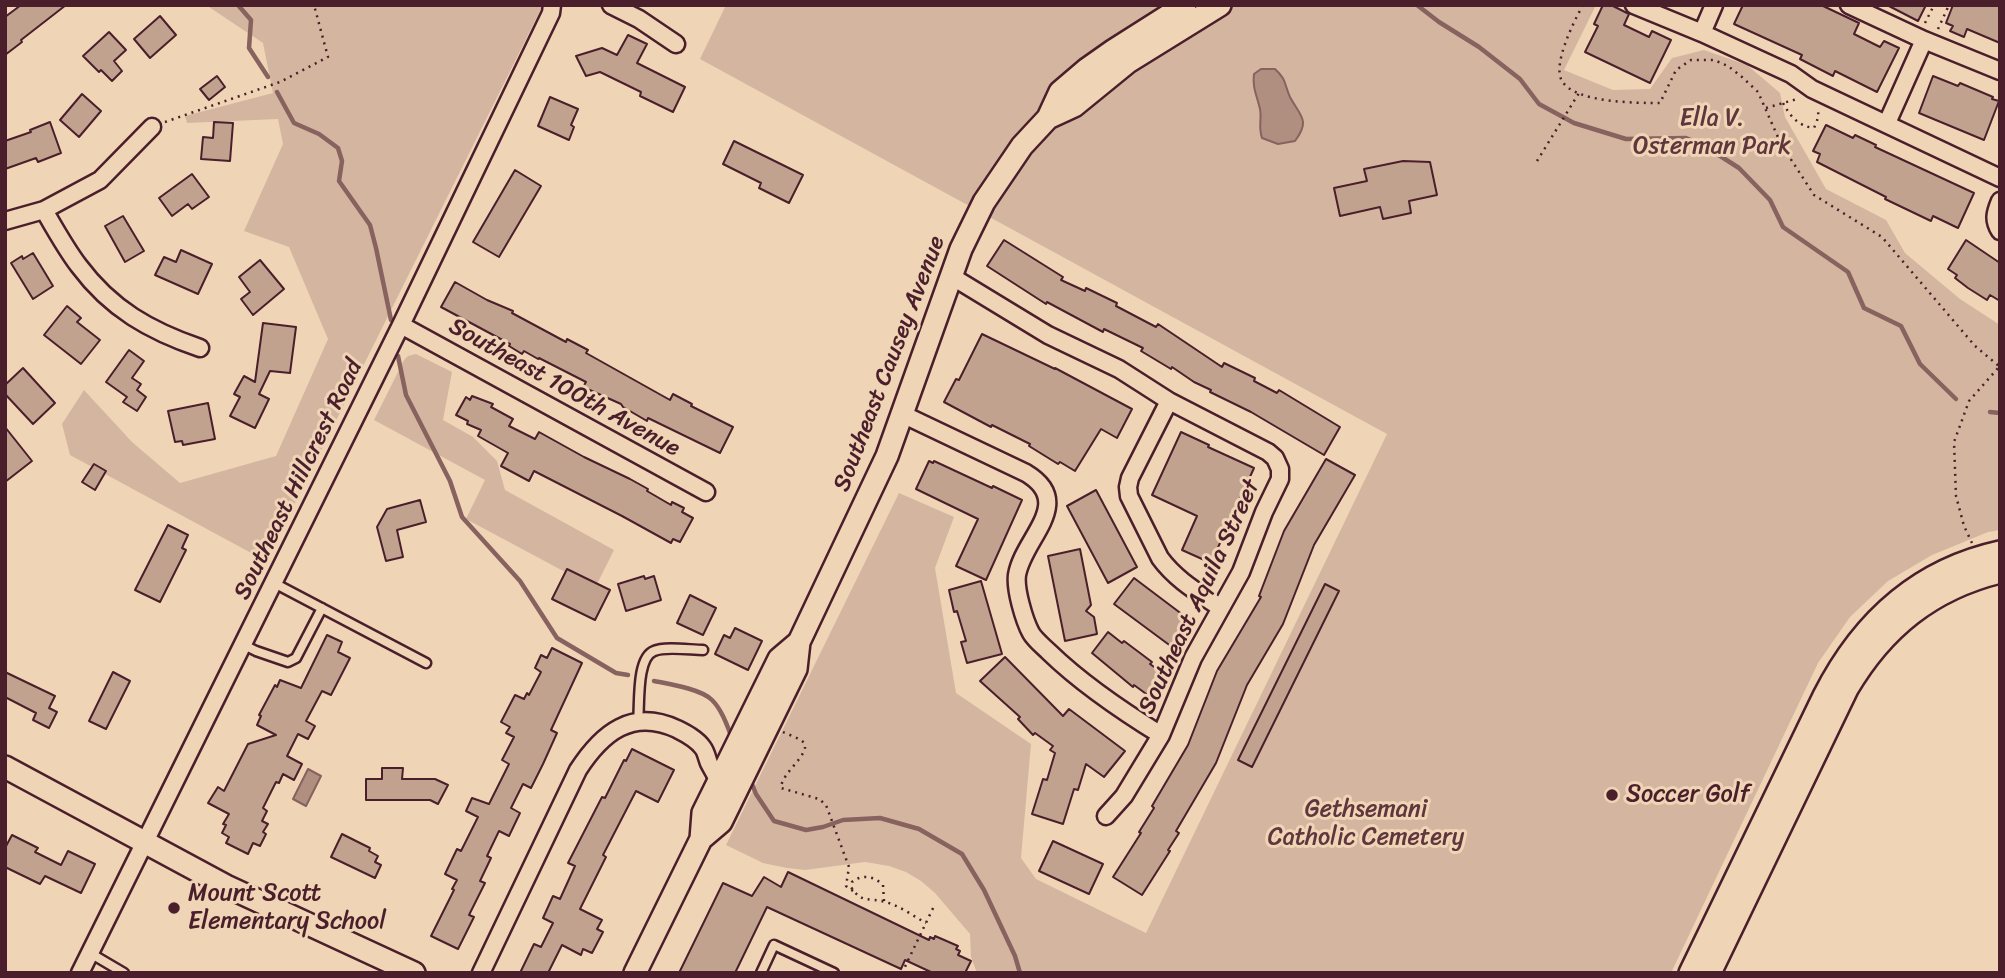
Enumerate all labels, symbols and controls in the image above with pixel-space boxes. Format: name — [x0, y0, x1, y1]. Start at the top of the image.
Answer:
park label: Ella V. Osterman Park — [1633, 105, 1791, 161]
street label: Southeast Causey Avenue — [828, 232, 952, 496]
street label: Southeast 100th Avenue — [443, 312, 685, 464]
street label: Southeast Hillcrest Road — [228, 355, 370, 605]
street label: Southeast Aquila Street — [1133, 475, 1267, 719]
place label: Soccer Golf — [1626, 781, 1750, 809]
marker: Soccer Golf — [1604, 787, 1620, 803]
park label: Gethsemani Catholic Cemetery — [1268, 796, 1464, 852]
place label: Mount Scott Elementary School — [188, 880, 386, 936]
marker: Mount Scott Elementary School — [166, 900, 182, 916]

